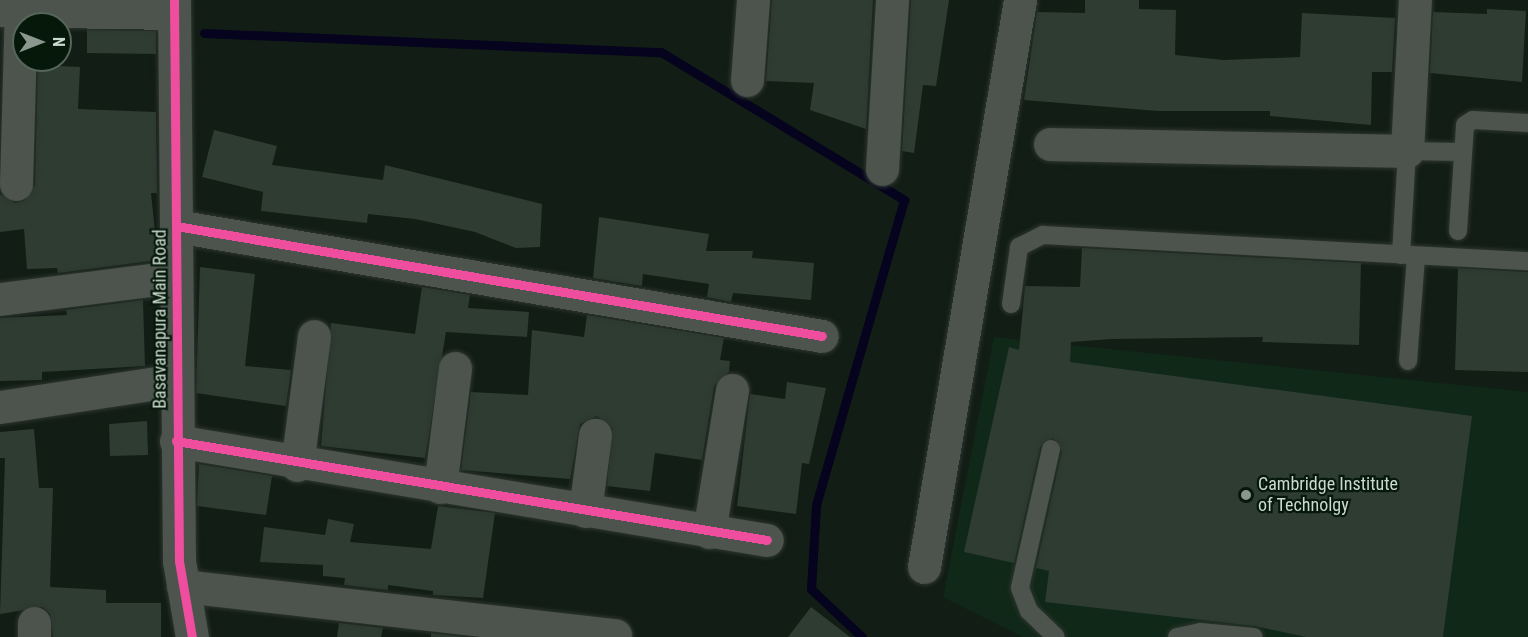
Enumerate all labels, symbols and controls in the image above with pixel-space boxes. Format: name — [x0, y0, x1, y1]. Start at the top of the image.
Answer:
north arrow — [12, 12, 72, 72]
text: N — [49, 37, 68, 47]
street label: Basavanapura Main Road — [149, 229, 171, 409]
place label: Cambridge Institute of Technolgy — [1258, 474, 1398, 516]
marker: Cambridge Institute of Technolgy — [1239, 488, 1253, 502]

